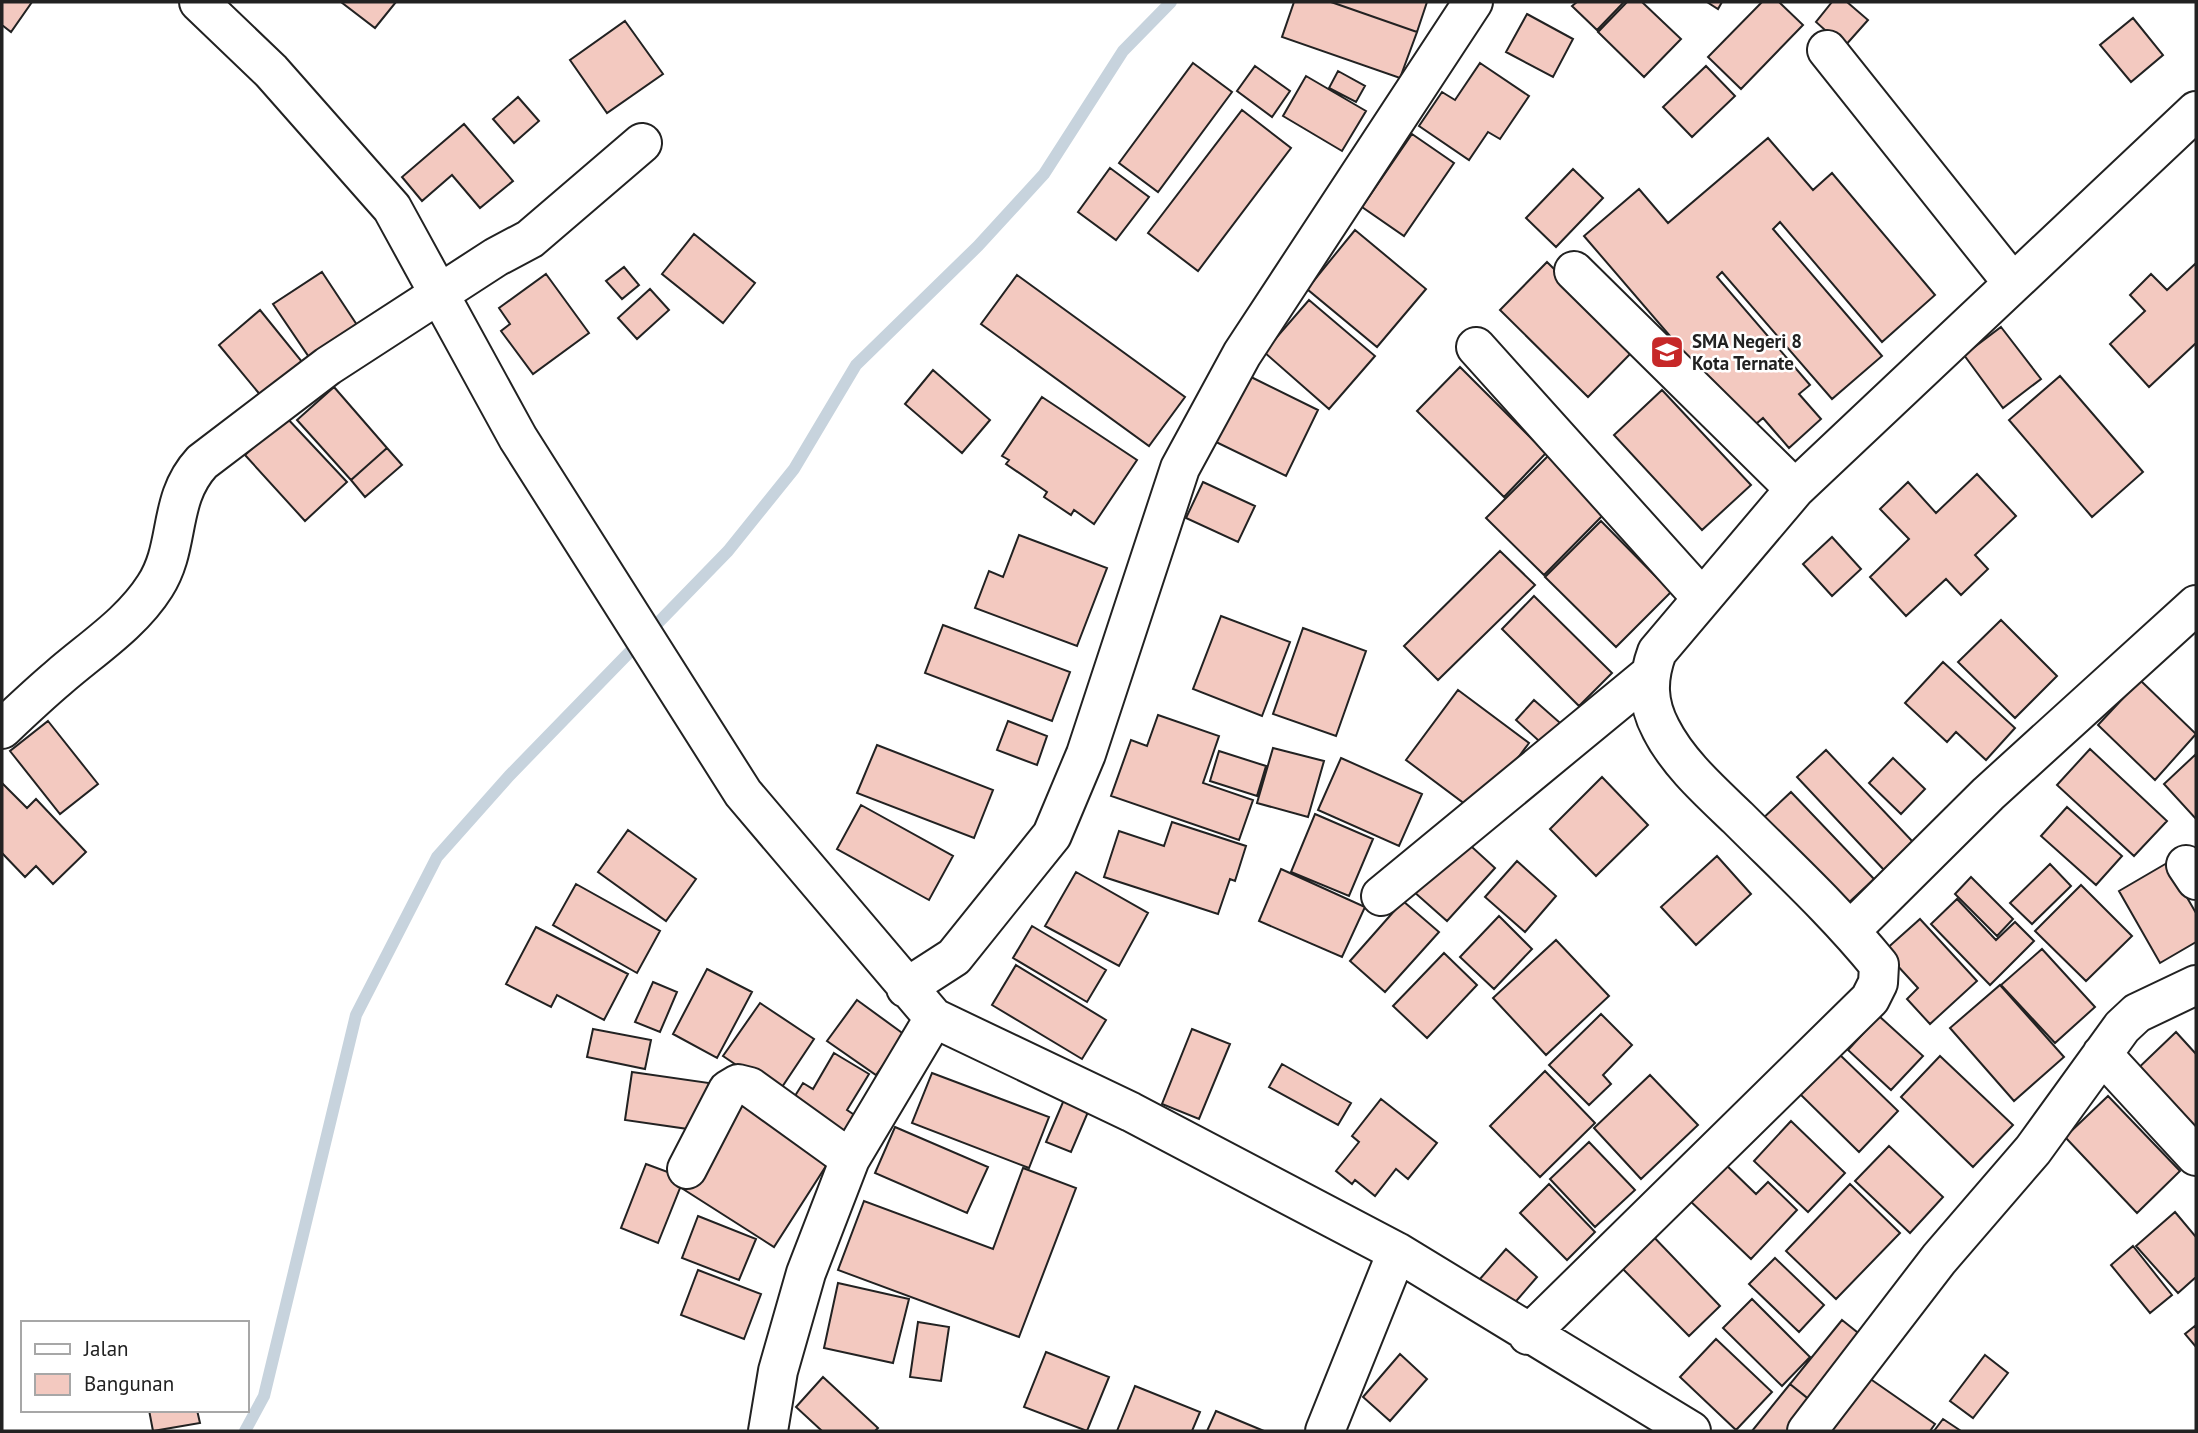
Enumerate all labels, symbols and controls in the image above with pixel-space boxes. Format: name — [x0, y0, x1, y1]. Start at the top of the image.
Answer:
place label: SMA Negeri 8 Kota Ternate — [1692, 329, 1802, 375]
school or university icon: SMA Negeri 8 Kota Ternate — [1648, 333, 1686, 371]
legend — [21, 1321, 248, 1412]
text: Jalan — [83, 1335, 129, 1362]
text: Bangunan — [84, 1370, 174, 1397]

